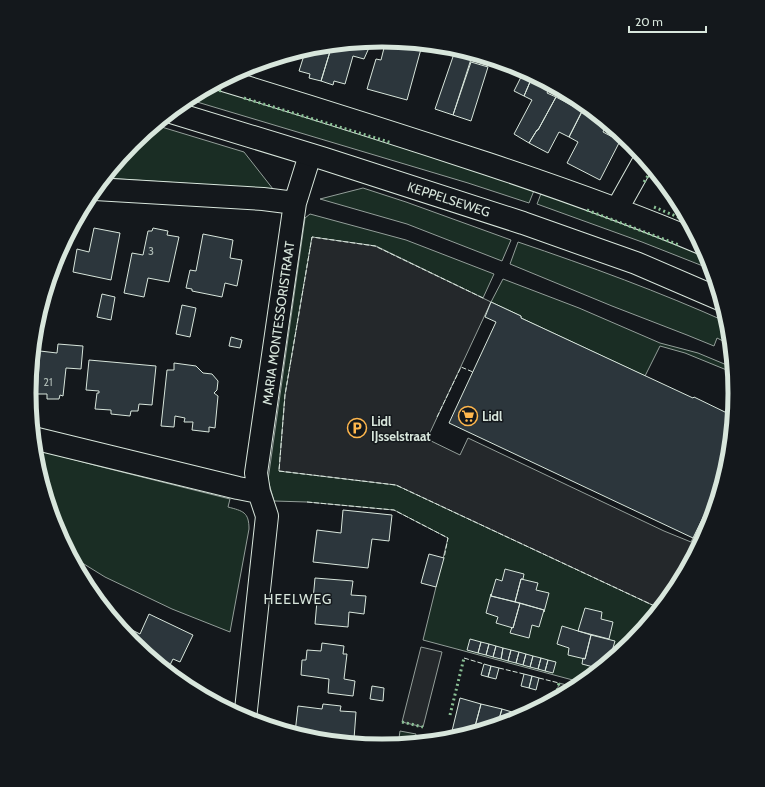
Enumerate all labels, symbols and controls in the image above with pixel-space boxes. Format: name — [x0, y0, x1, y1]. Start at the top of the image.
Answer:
scale bar — [629, 8, 706, 34]
text: 20 m — [635, 14, 663, 29]
street label: KEPPELSEWEG — [406, 178, 493, 220]
street label: MARIA MONTESSORISTRAAT — [259, 240, 297, 406]
house number: 3 — [148, 244, 154, 258]
house number: 21 — [43, 375, 53, 389]
supermarket icon: Lidl — [457, 405, 479, 427]
place label: Lidl — [482, 408, 503, 424]
place label: Lidl IJsselstraat — [371, 413, 431, 444]
parking icon: Lidl IJsselstraat — [346, 417, 368, 439]
district label: HEELWEG — [264, 590, 332, 608]

